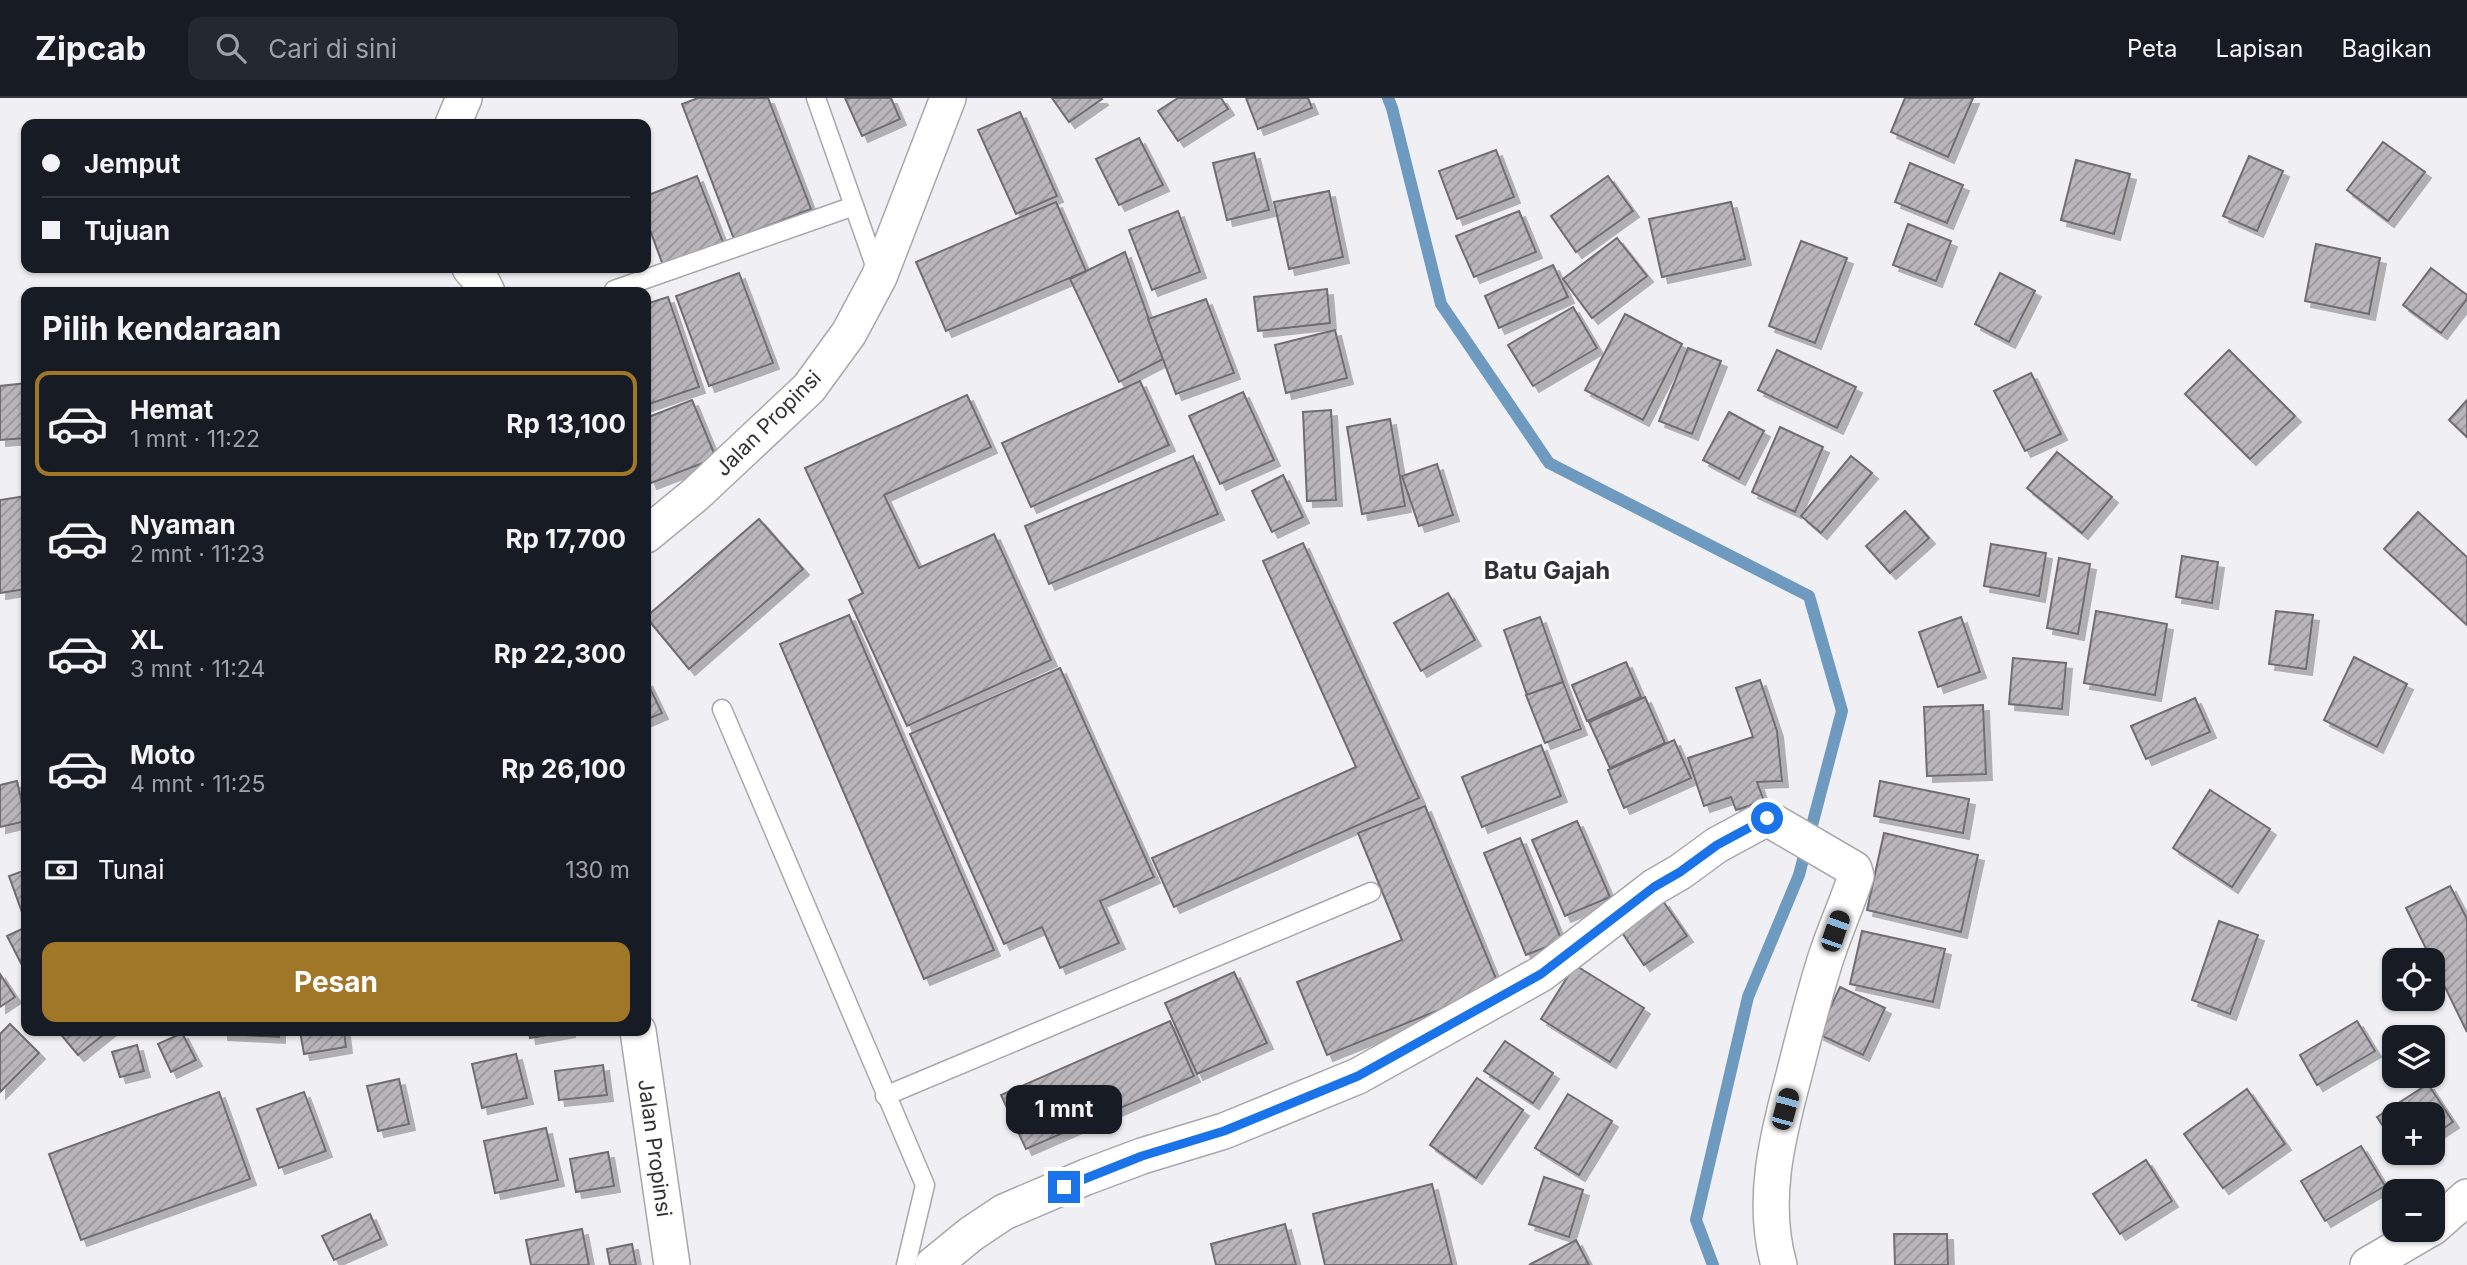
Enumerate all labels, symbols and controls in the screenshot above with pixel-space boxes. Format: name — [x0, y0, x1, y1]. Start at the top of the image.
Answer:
search box — [188, 17, 678, 80]
text: Zipcab — [35, 28, 146, 68]
icon: search — [212, 29, 250, 67]
text: Cari di sini — [268, 33, 397, 64]
text: Peta — [2127, 34, 2178, 63]
text: Lapisan — [2216, 34, 2303, 63]
text: Bagikan — [2341, 34, 2432, 63]
text: Jemput — [84, 148, 181, 179]
text: Tujuan — [84, 215, 170, 246]
text: Pilih kendaraan — [42, 309, 282, 348]
street label: Jalan Propinsi — [710, 365, 826, 481]
icon: car — [46, 392, 109, 455]
text: Hemat — [130, 394, 213, 425]
text: Rp 13,100 — [506, 408, 626, 439]
text: 1 mnt · 11:22 — [130, 425, 260, 453]
icon: car — [46, 507, 109, 570]
text: Nyaman — [130, 509, 236, 540]
text: Rp 17,700 — [505, 523, 626, 554]
text: 2 mnt · 11:23 — [130, 540, 265, 568]
district label: Batu Gajah — [1484, 556, 1610, 585]
icon: car — [46, 622, 109, 685]
text: XL — [130, 624, 164, 655]
text: Rp 22,300 — [494, 638, 626, 669]
text: 3 mnt · 11:24 — [130, 655, 265, 683]
icon: car — [46, 737, 109, 800]
text: Moto — [130, 739, 195, 770]
text: Rp 26,100 — [501, 753, 626, 784]
text: 4 mnt · 11:25 — [130, 770, 266, 798]
route start — [1751, 802, 1783, 834]
icon: cash — [42, 851, 80, 889]
text: Tunai — [98, 854, 165, 885]
text: 130 m — [565, 856, 630, 884]
car — [1819, 908, 1852, 954]
button: Pesan — [42, 942, 630, 1022]
map controls — [2382, 948, 2445, 1242]
button: locate — [2382, 948, 2445, 1011]
button: layers — [2382, 1025, 2445, 1088]
street label: Jalan Propinsi — [633, 1077, 677, 1219]
callout: 1 mnt — [1006, 1086, 1122, 1134]
car — [1770, 1086, 1801, 1132]
text: 1 mnt — [1034, 1095, 1094, 1123]
button: + — [2382, 1102, 2445, 1165]
route end — [1048, 1171, 1080, 1203]
button: − — [2382, 1179, 2445, 1242]

